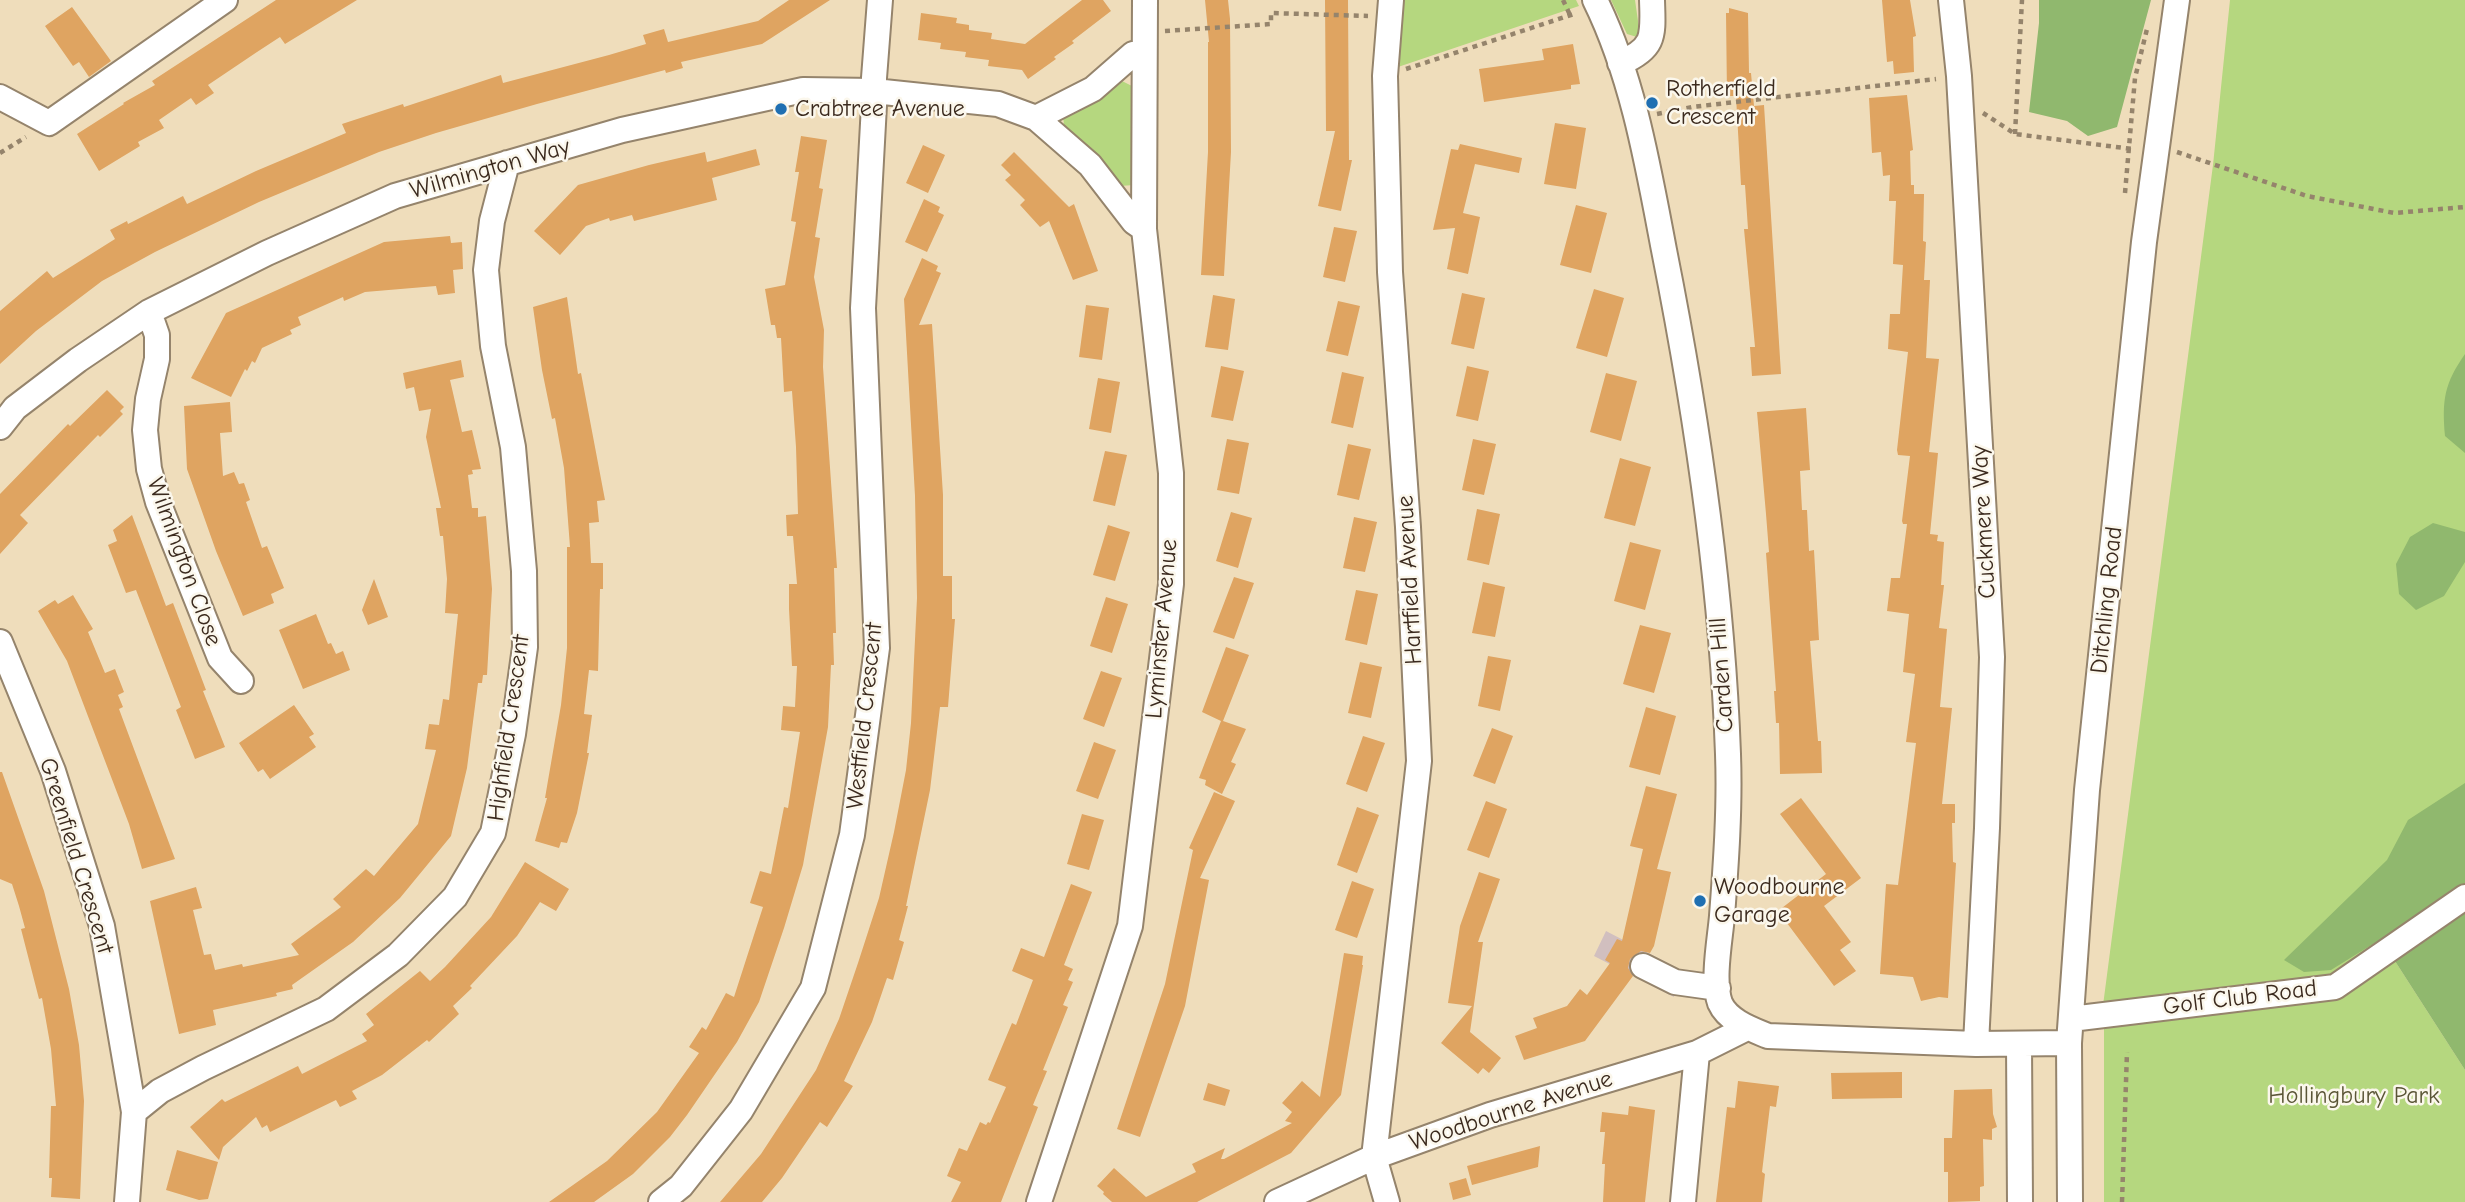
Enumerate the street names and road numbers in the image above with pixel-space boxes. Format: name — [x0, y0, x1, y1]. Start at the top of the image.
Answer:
street label: Wilmington Way — [407, 132, 573, 206]
street label: Cuckmere Way — [1966, 445, 2002, 599]
street label: Wilmington Close — [140, 474, 228, 650]
street label: Hartfield Avenue — [1391, 495, 1429, 665]
street label: Ditchling Road — [2085, 525, 2129, 675]
street label: Lyminster Avenue — [1140, 538, 1184, 720]
street label: Carden Hill — [1704, 616, 1740, 734]
street label: Westfield Crescent — [841, 621, 889, 811]
street label: Highfield Crescent — [482, 633, 536, 823]
street label: Greenfield Crescent — [33, 755, 119, 957]
street label: Golf Club Road — [2161, 974, 2319, 1022]
street label: Woodbourne Avenue — [1406, 1065, 1616, 1157]

